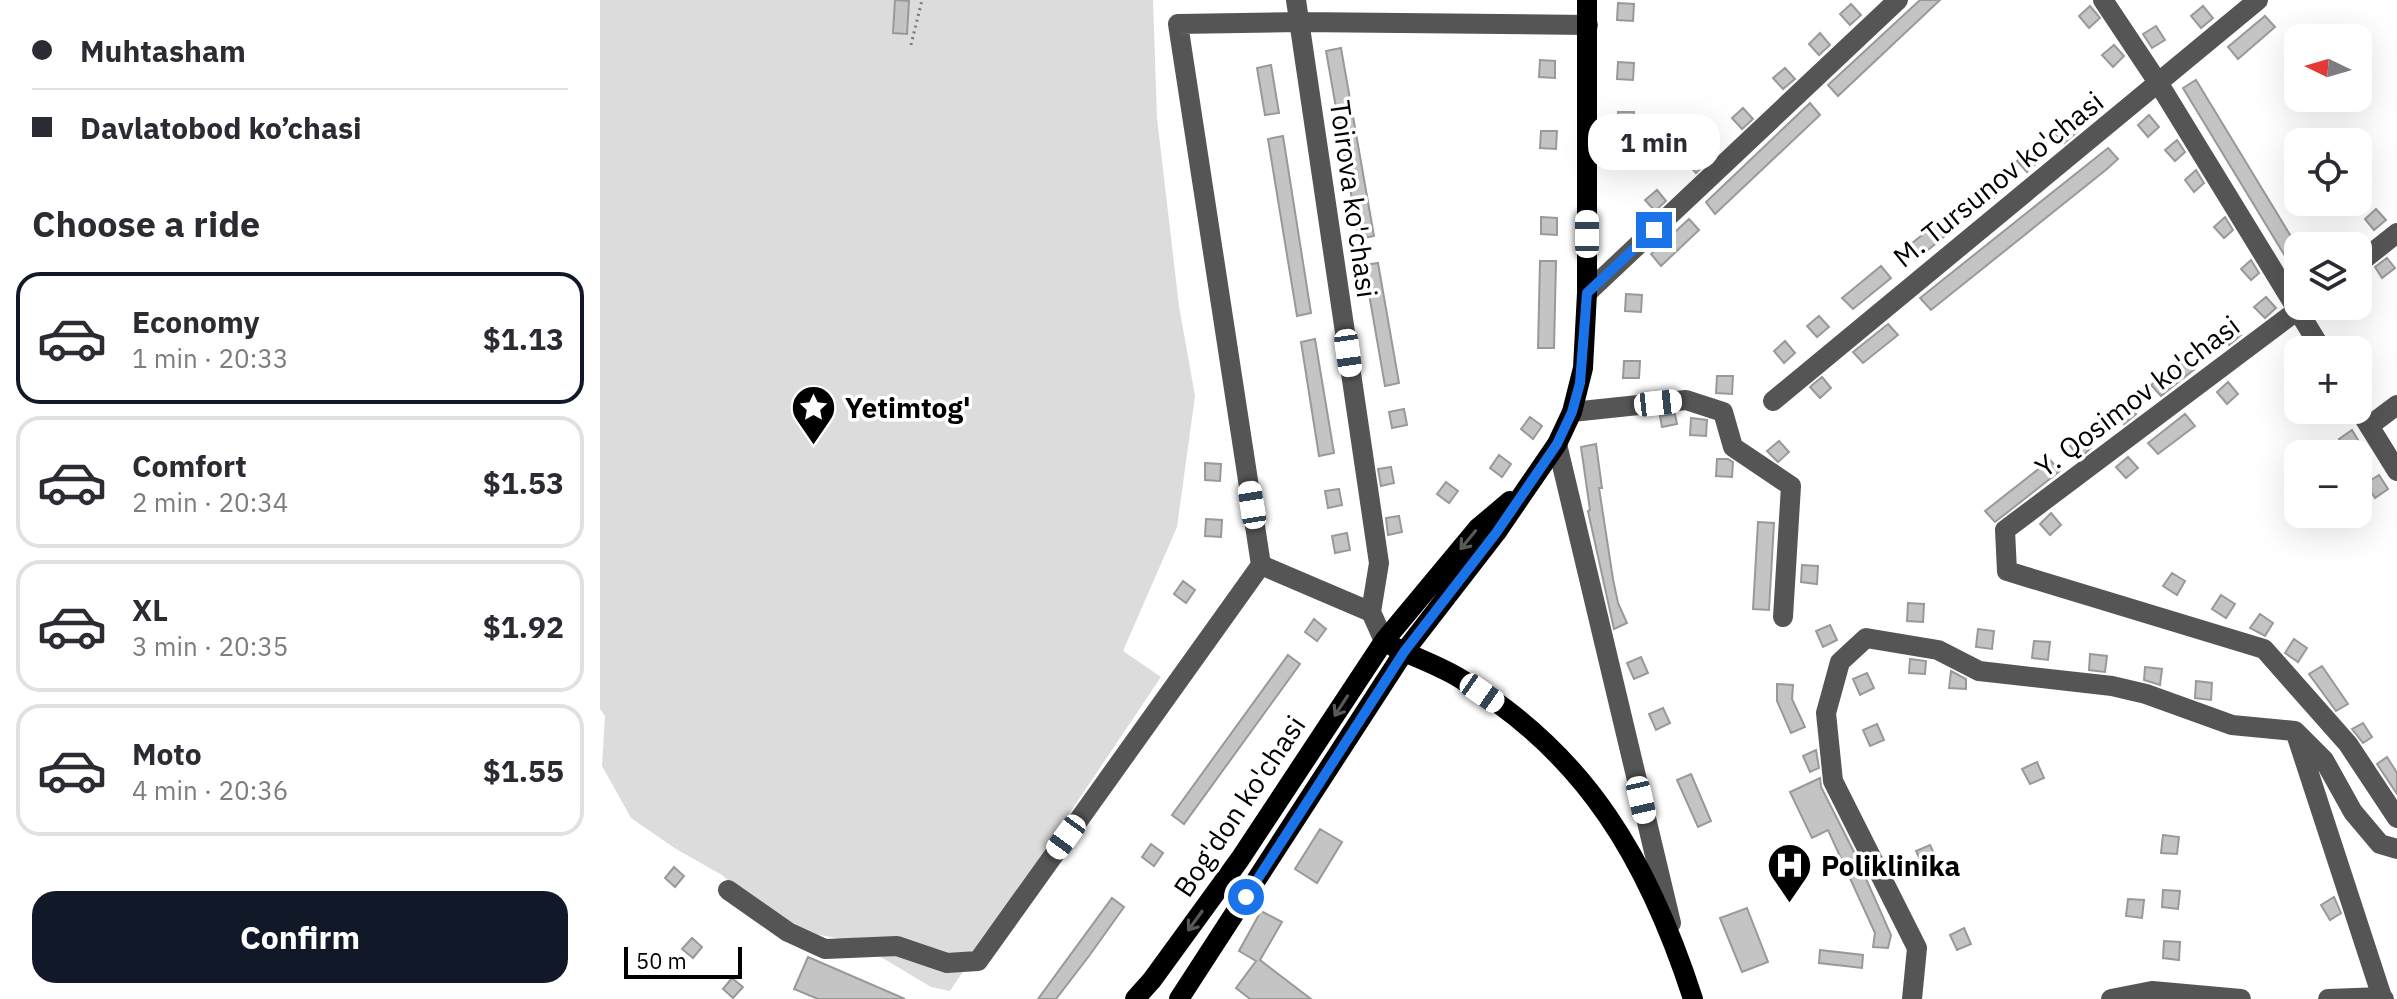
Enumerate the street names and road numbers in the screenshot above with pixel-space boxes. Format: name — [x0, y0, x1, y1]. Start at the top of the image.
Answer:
street label: M. Tursunov ko'chasi — [1885, 83, 2111, 275]
street label: Toirova ko'chasi — [1322, 98, 1386, 300]
street label: Y. Qosimov ko'chasi — [2027, 307, 2247, 485]
street label: Bog'don ko'chasi — [1165, 708, 1313, 904]

